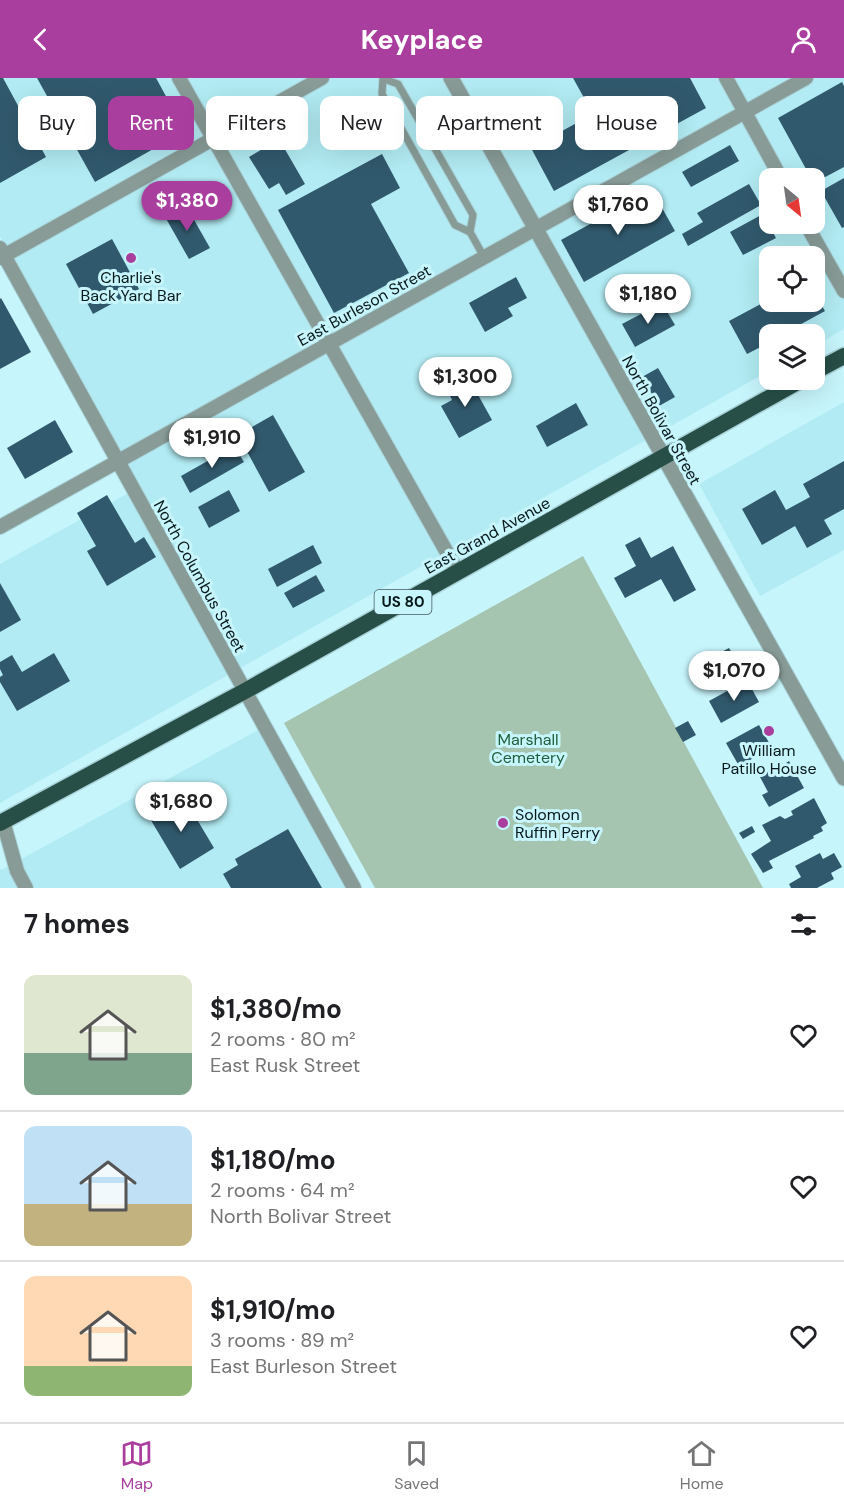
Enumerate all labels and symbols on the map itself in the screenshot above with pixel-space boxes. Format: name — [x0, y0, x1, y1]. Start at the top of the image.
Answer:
north arrow — [759, 168, 825, 234]
pin: $1,380 — [138, 181, 236, 232]
pin: $1,760 — [569, 185, 667, 236]
marker: Charlie's Back Yard Bar — [124, 251, 138, 265]
street label: East Burleson Street — [294, 260, 435, 351]
place label: Charlie's Back Yard Bar — [81, 267, 181, 306]
pin: $1,180 — [599, 274, 697, 325]
street label: North Bolivar Street — [617, 352, 706, 489]
pin: $1,300 — [416, 357, 514, 408]
pin: $1,910 — [163, 418, 261, 469]
street label: East Grand Avenue — [421, 492, 554, 579]
street label: North Columbus Street — [149, 496, 250, 656]
road number: US 80 — [374, 590, 432, 614]
pin: $1,070 — [685, 651, 783, 702]
marker: William Patillo House — [762, 724, 776, 738]
park label: Marshall Cemetery — [491, 729, 565, 768]
place label: William Patillo House — [721, 740, 817, 779]
pin: $1,680 — [132, 782, 230, 833]
place label: Solomon Ruffin Perry — [515, 804, 600, 843]
marker: Solomon Ruffin Perry — [496, 816, 510, 830]

